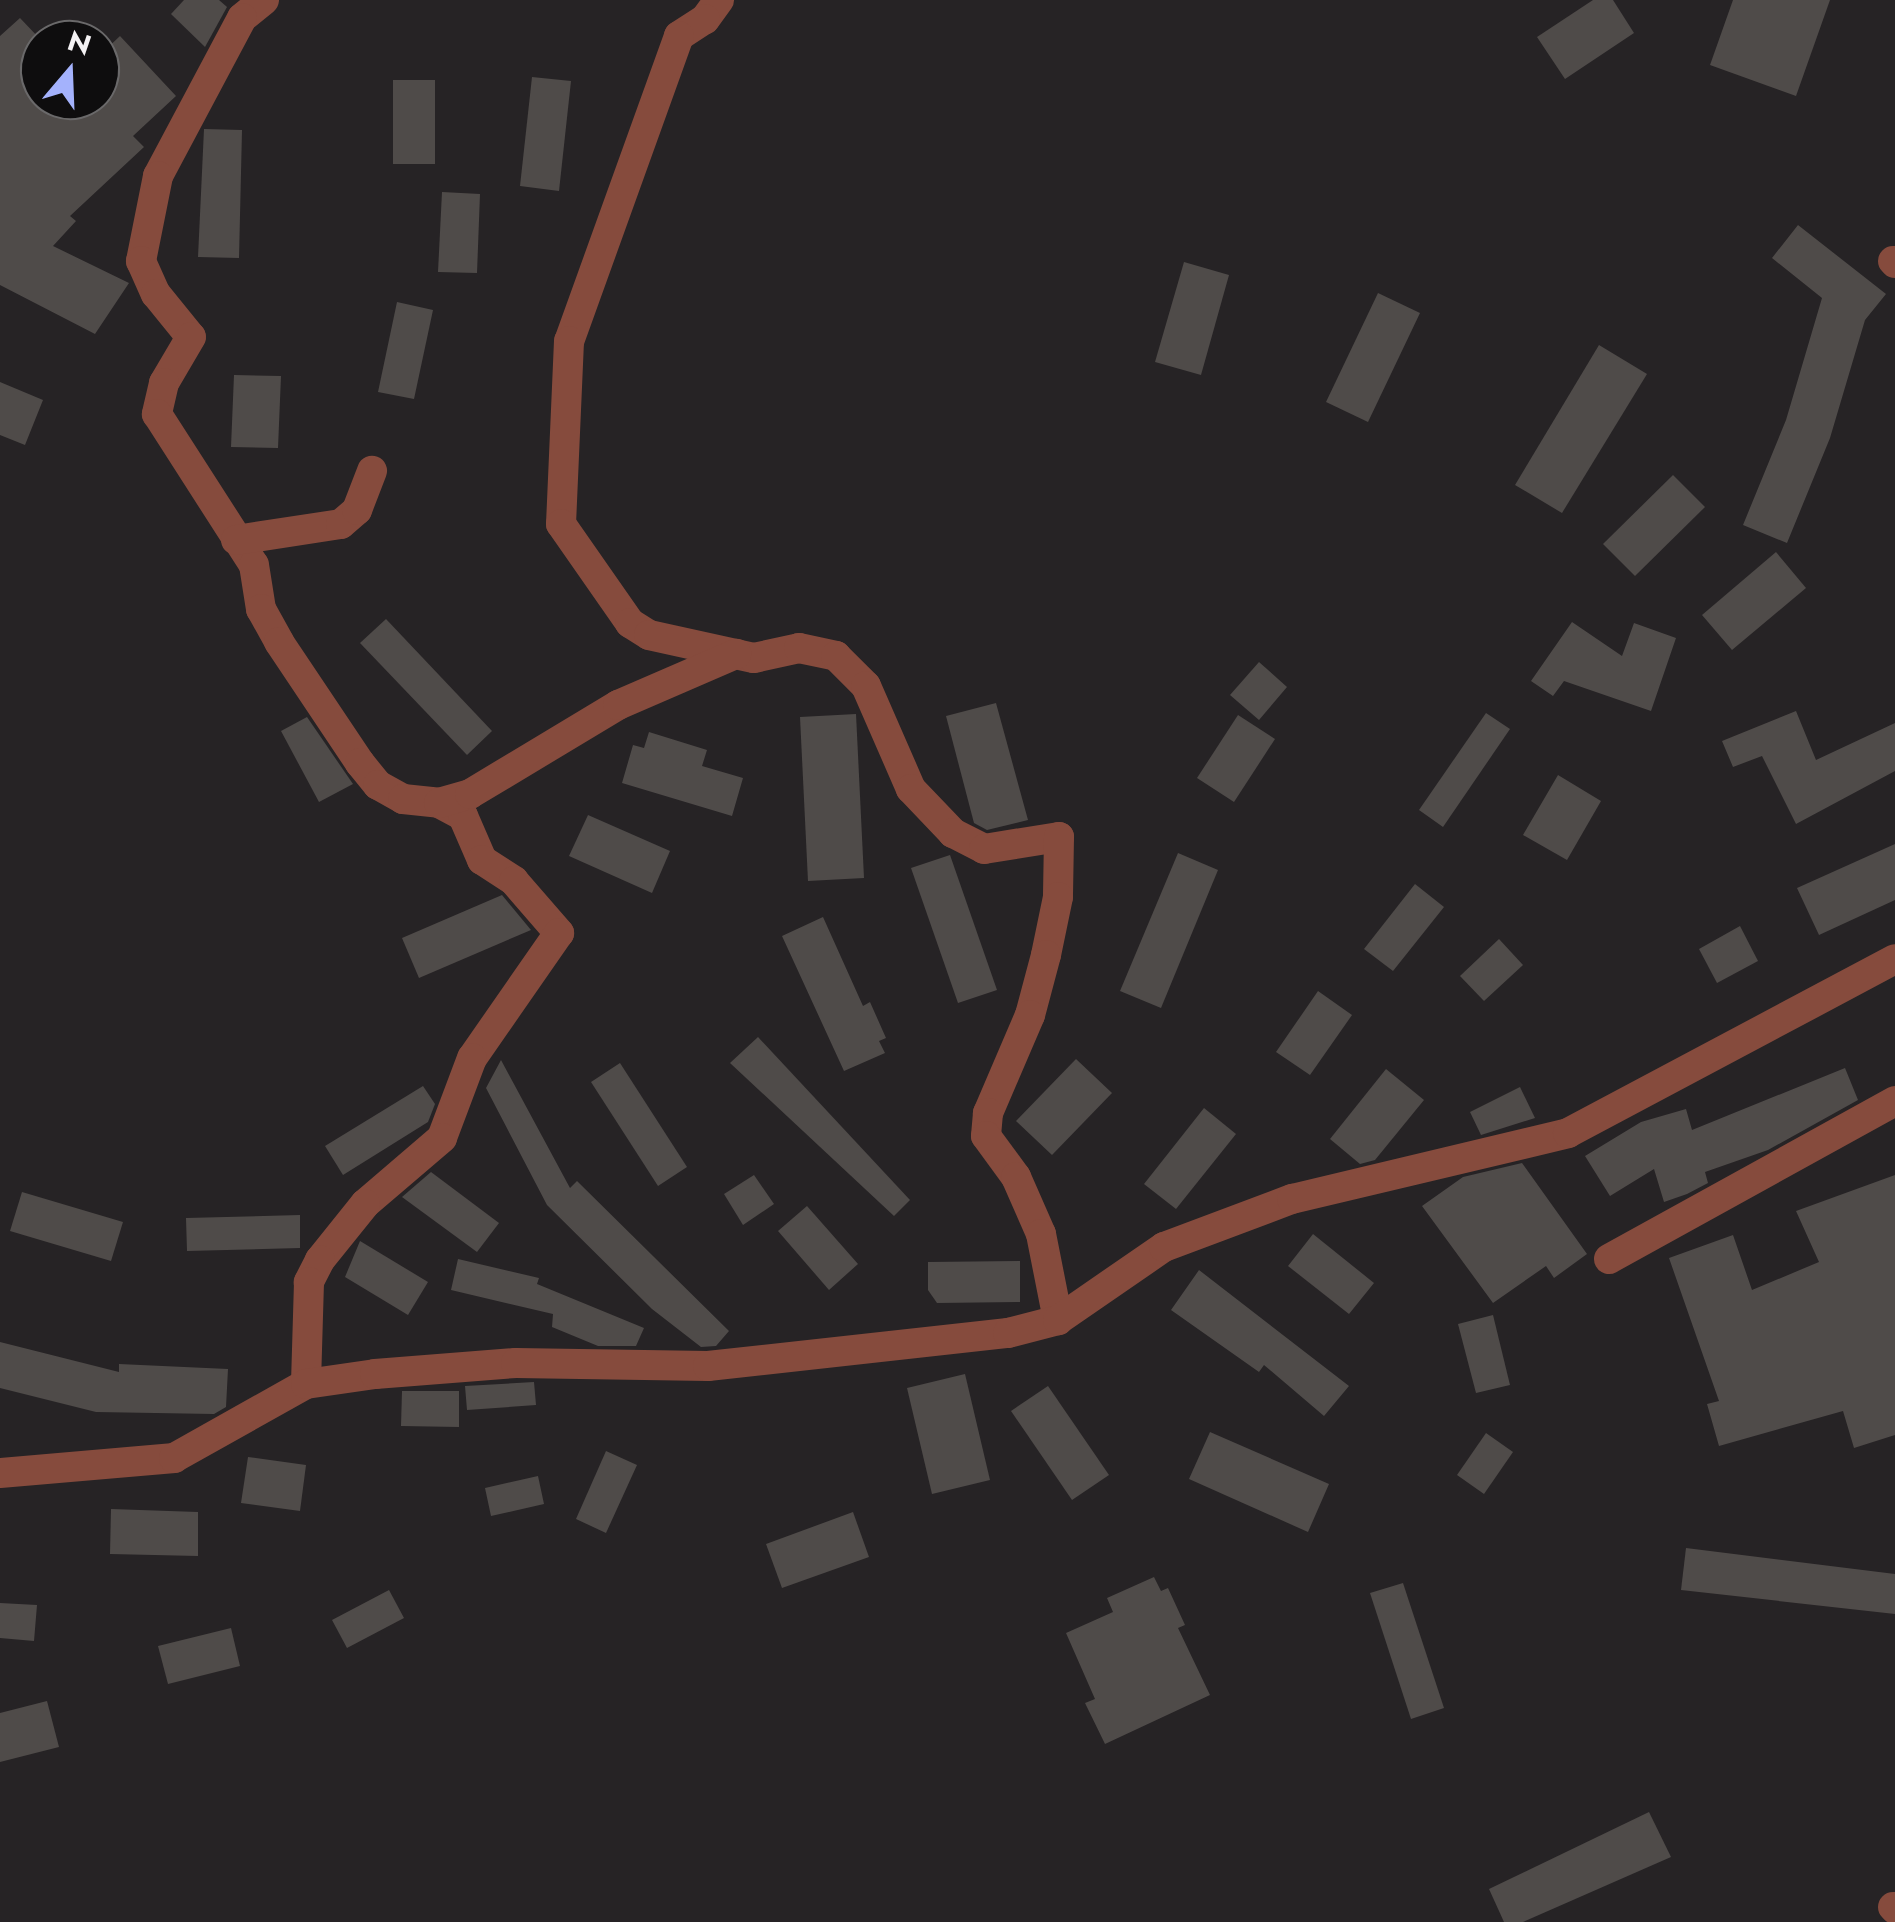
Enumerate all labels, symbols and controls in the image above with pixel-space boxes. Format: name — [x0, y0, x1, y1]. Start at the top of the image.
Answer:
north arrow — [20, 20, 120, 120]
text: N — [62, 20, 96, 66]

